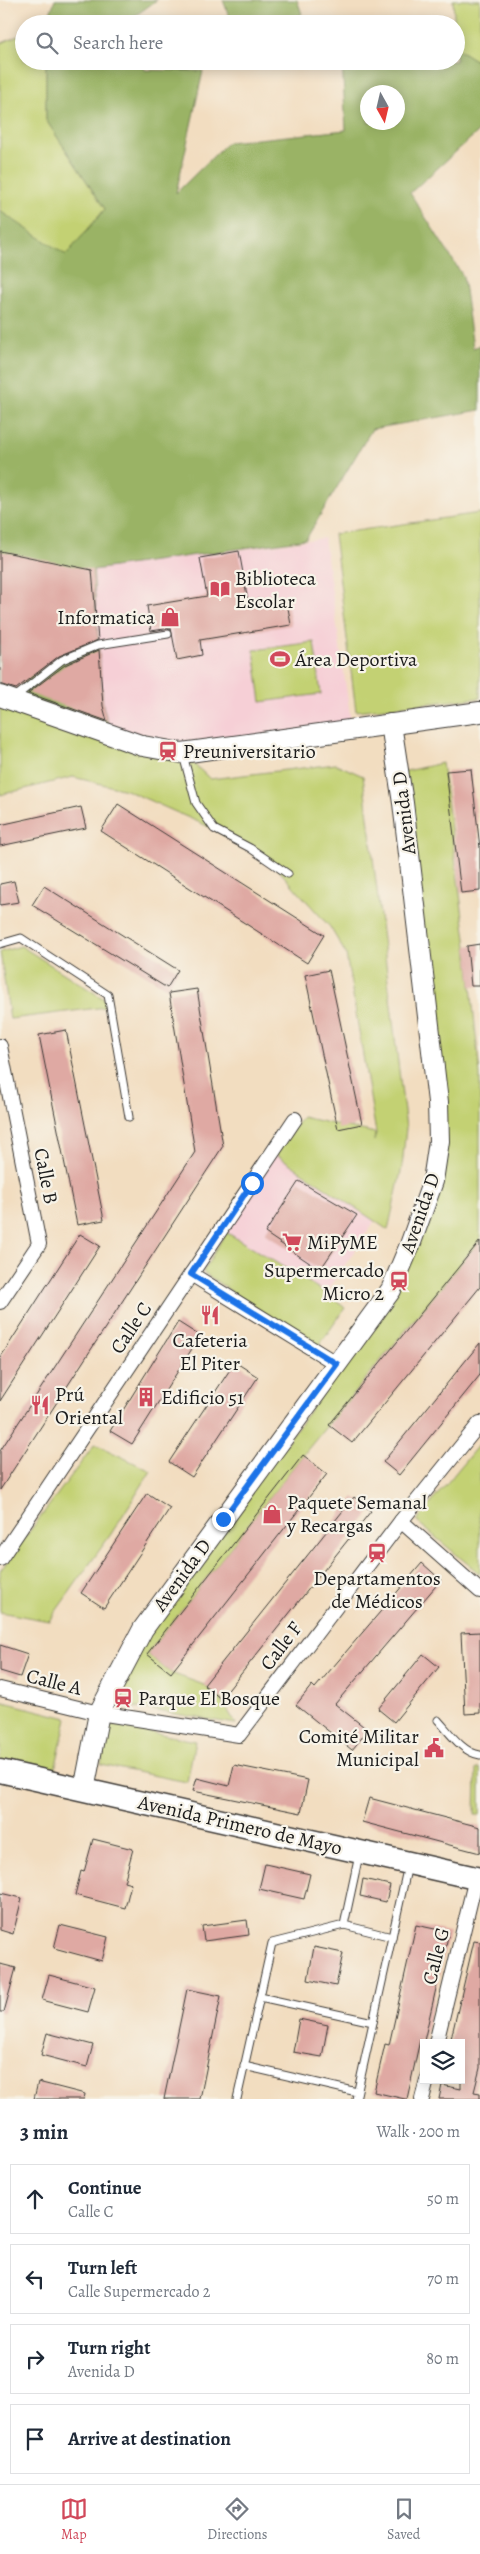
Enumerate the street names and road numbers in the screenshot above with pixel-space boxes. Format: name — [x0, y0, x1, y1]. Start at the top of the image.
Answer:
street label: Avenida D — [386, 770, 423, 857]
street label: Calle B — [27, 1146, 65, 1206]
street label: Avenida D — [393, 1169, 446, 1258]
street label: Calle C — [104, 1297, 158, 1359]
street label: Avenida D — [146, 1533, 217, 1618]
street label: Calle F — [254, 1616, 308, 1676]
street label: Calle A — [23, 1662, 85, 1702]
street label: Avenida Primero de Mayo — [134, 1788, 345, 1862]
street label: Calle G — [416, 1925, 456, 1987]

